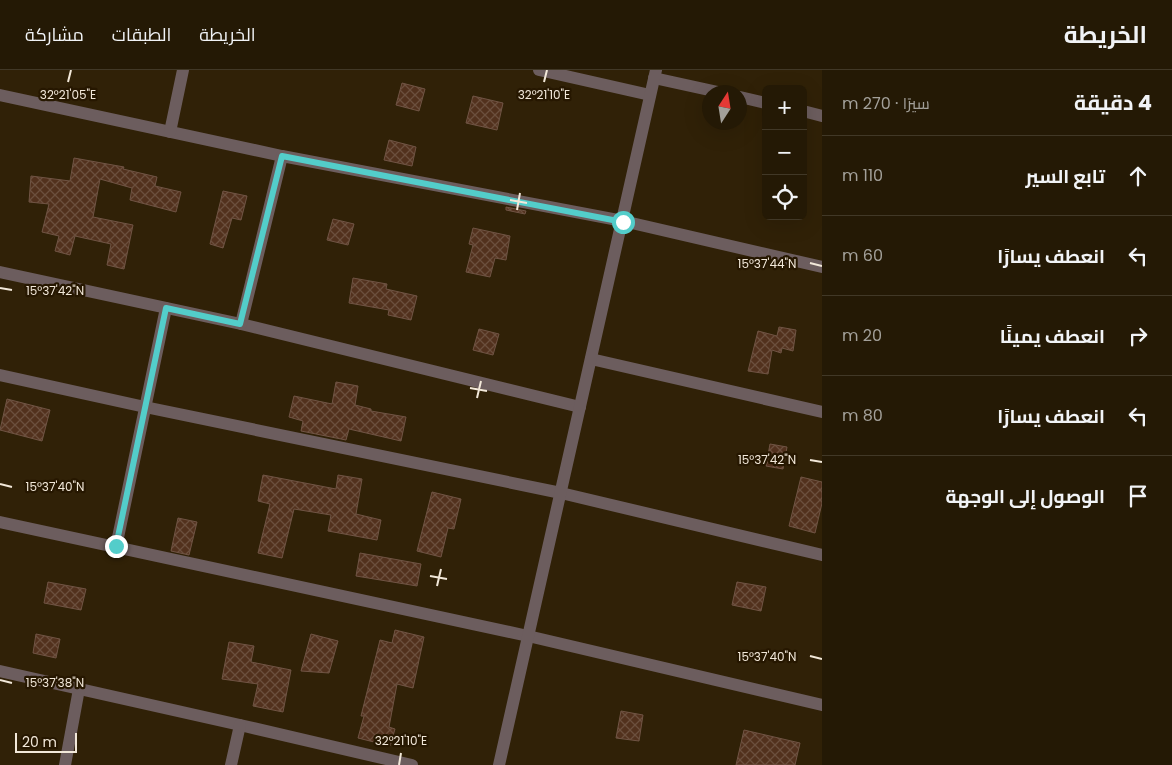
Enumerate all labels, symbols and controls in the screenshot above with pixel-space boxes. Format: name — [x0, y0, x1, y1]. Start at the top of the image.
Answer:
text: الخريطة — [1064, 18, 1147, 51]
text: مشاركة — [25, 22, 84, 47]
text: الطبقات — [112, 22, 171, 47]
text: الخريطة — [199, 22, 256, 47]
north arrow — [702, 85, 747, 130]
map controls — [762, 85, 807, 220]
button: + — [762, 85, 807, 130]
text: 32°21'05"E — [40, 86, 96, 103]
text: 32°21'10"E — [518, 86, 570, 103]
text: 4 دقيقة — [1074, 88, 1152, 117]
text: سيرًا · 270 m — [842, 92, 930, 115]
button: − — [762, 130, 807, 175]
icon: ahead — [1124, 162, 1152, 190]
text: تابع السير — [1025, 163, 1105, 190]
text: 110 m — [842, 164, 883, 187]
button: locate — [762, 175, 807, 220]
route start — [612, 211, 635, 234]
icon: left — [1124, 242, 1152, 270]
text: انعطف يسارًا — [997, 243, 1105, 270]
text: 60 m — [842, 244, 883, 267]
text: 15°37'44"N — [738, 255, 796, 272]
text: 15°37'42"N — [26, 282, 84, 299]
icon: right — [1124, 322, 1152, 350]
text: انعطف يمينًا — [1000, 323, 1105, 350]
text: 20 m — [842, 324, 882, 347]
icon: left — [1124, 402, 1152, 430]
text: انعطف يسارًا — [997, 403, 1105, 430]
text: 80 m — [842, 404, 883, 427]
text: 15°37'42"N — [738, 451, 796, 468]
text: 15°37'40"N — [26, 478, 84, 495]
icon: arrive — [1124, 482, 1152, 510]
text: الوصول إلى الوجهة — [946, 483, 1105, 510]
route end — [105, 535, 128, 558]
text: 15°37'40"N — [738, 648, 796, 665]
text: 15°37'38"N — [26, 674, 84, 691]
scale bar — [15, 730, 78, 753]
text: 20 m — [22, 732, 57, 752]
text: 32°21'10"E — [375, 732, 427, 749]

